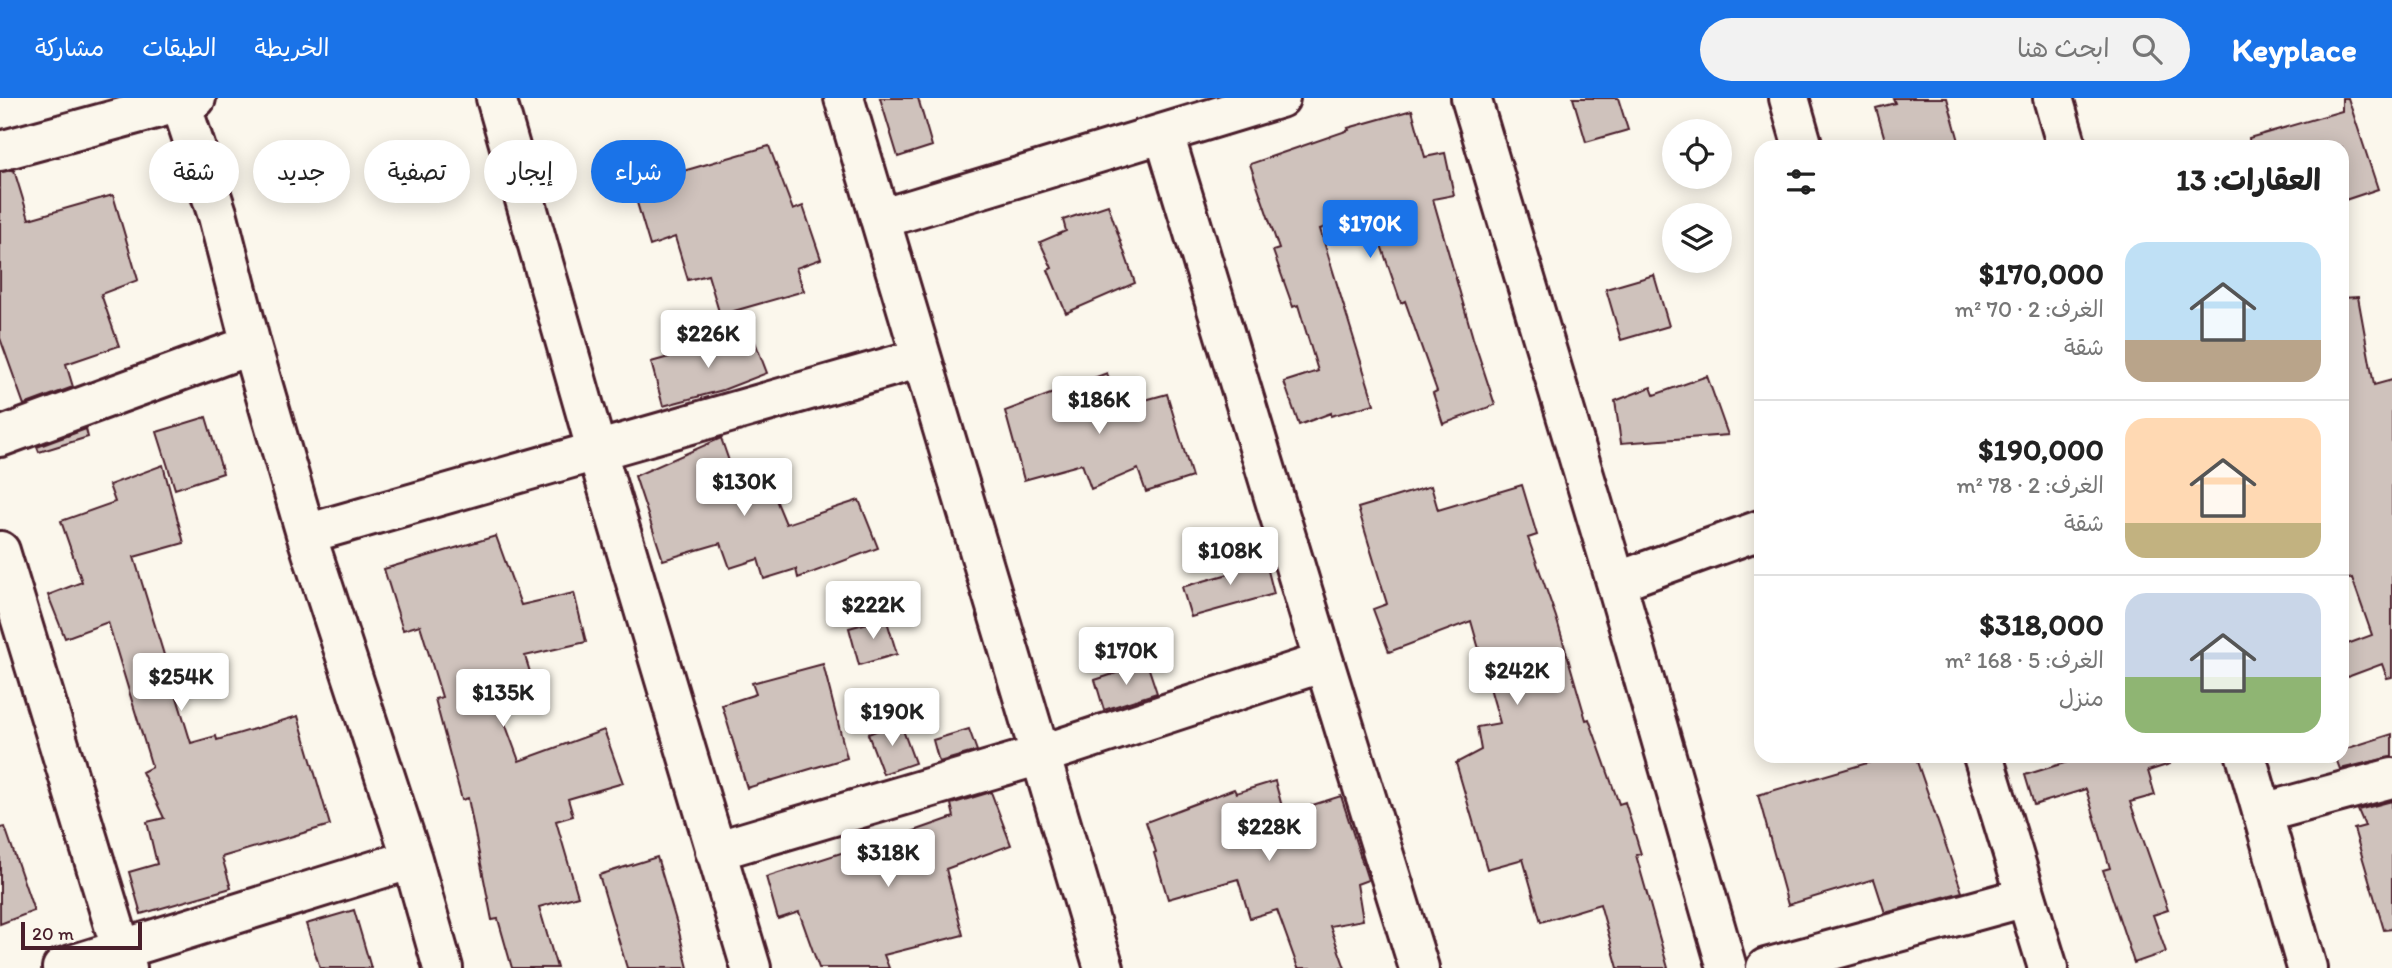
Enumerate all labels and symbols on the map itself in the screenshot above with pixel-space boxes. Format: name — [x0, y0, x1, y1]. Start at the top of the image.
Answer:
pin: $170K — [1321, 200, 1419, 260]
pin: $226K — [659, 310, 757, 370]
pin: $186K — [1050, 376, 1148, 436]
pin: $130K — [695, 458, 793, 518]
pin: $108K — [1181, 528, 1279, 587]
pin: $222K — [824, 582, 922, 641]
pin: $170K — [1077, 628, 1175, 687]
pin: $242K — [1468, 648, 1566, 707]
pin: $254K — [132, 654, 230, 713]
pin: $135K — [454, 670, 552, 729]
pin: $190K — [843, 688, 941, 748]
pin: $228K — [1220, 804, 1318, 863]
pin: $318K — [839, 830, 937, 889]
scale bar — [21, 919, 142, 951]

